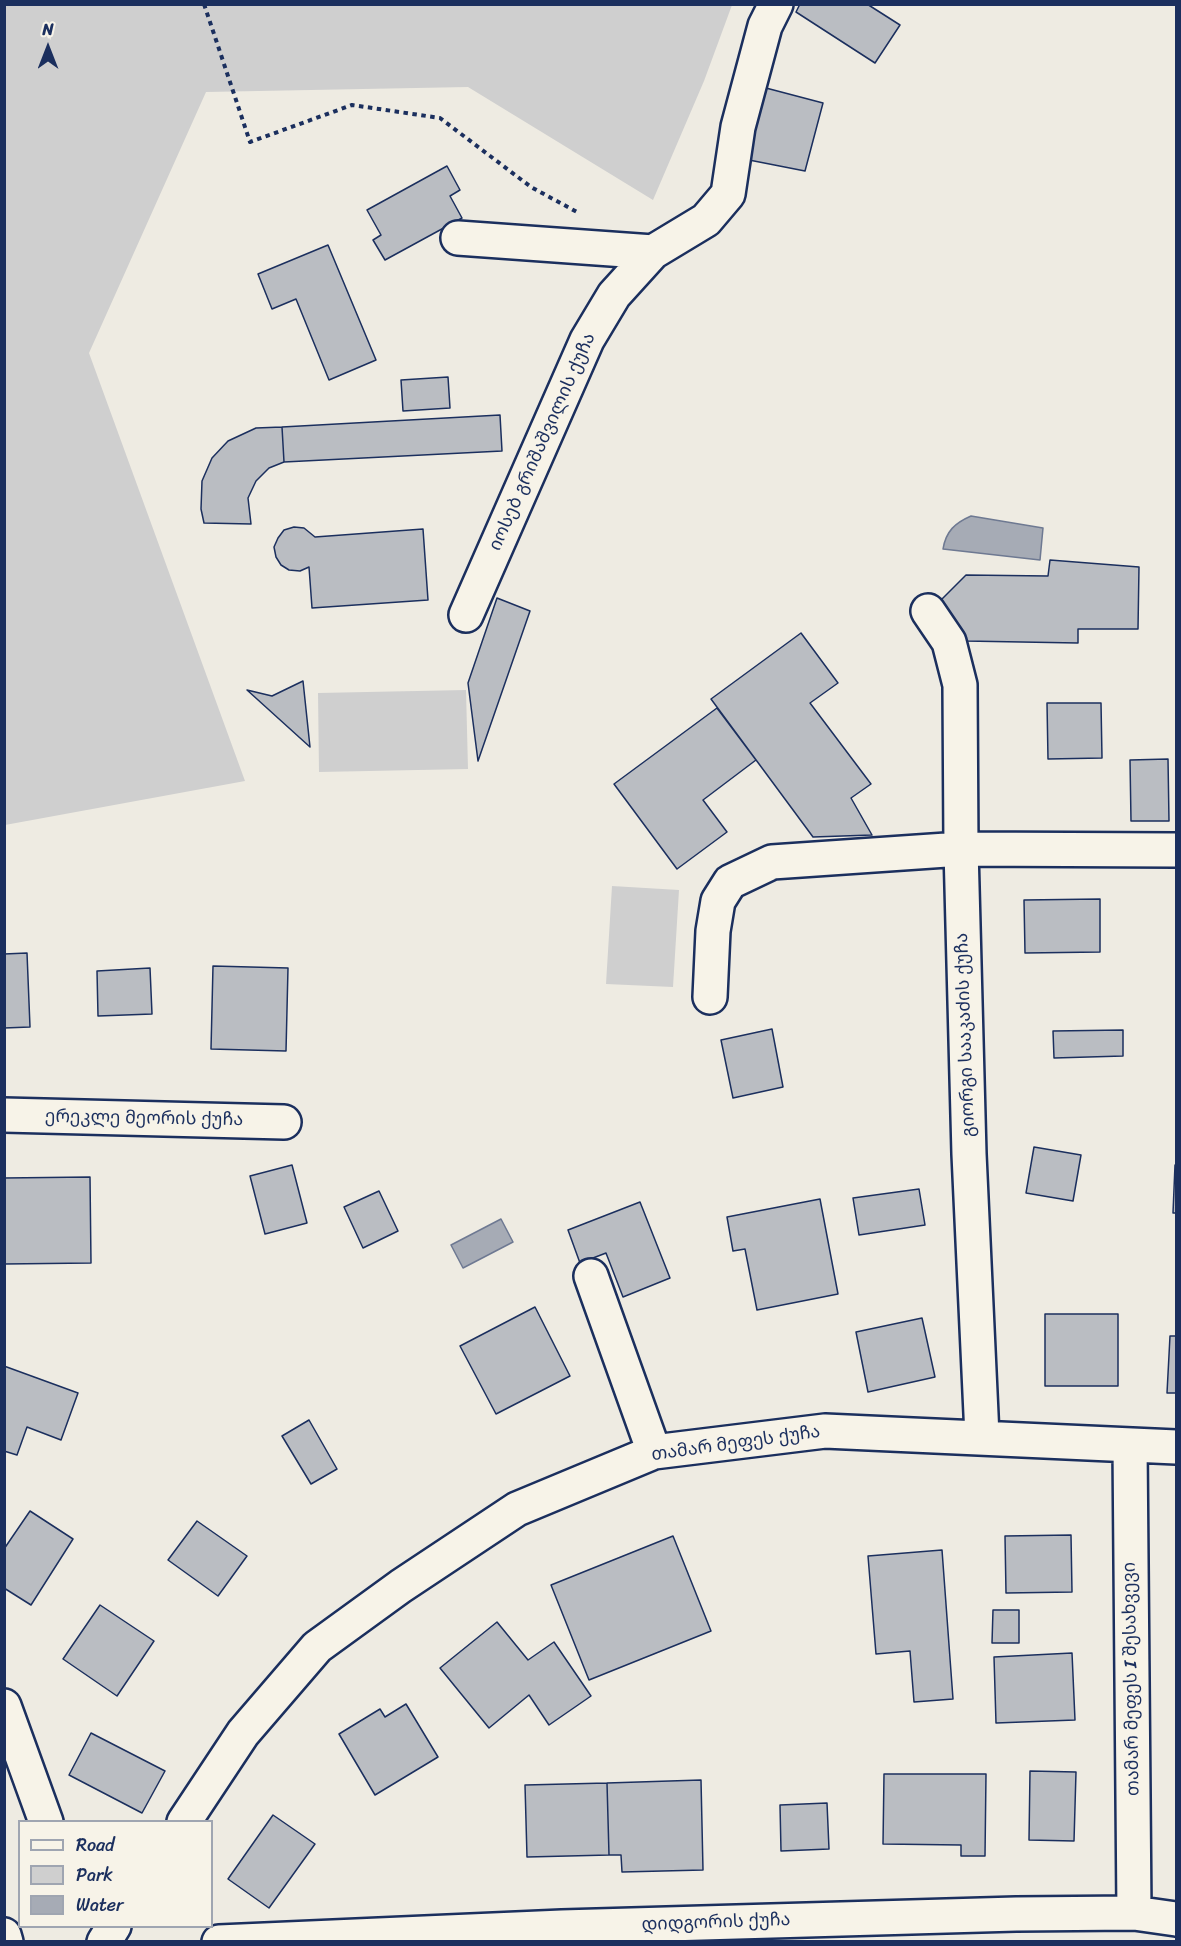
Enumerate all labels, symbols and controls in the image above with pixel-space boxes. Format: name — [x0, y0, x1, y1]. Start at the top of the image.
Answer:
text: N — [42, 15, 54, 44]
north arrow — [18, 18, 78, 78]
street label: იოსებ გრიშაშვილის ქუჩა — [485, 330, 601, 554]
street label: გიორგი სააკაძის ქუჩა — [952, 932, 980, 1138]
street label: ერეკლე მეორის ქუჩა — [45, 1106, 243, 1132]
street label: თამარ მეფეს ქუჩა — [650, 1421, 822, 1467]
street label: თამარ მეფეს I შესახვევი — [1119, 1562, 1145, 1796]
legend — [18, 1820, 213, 1928]
text: Road — [76, 1829, 115, 1861]
text: Park — [76, 1859, 113, 1891]
text: Water — [76, 1889, 123, 1921]
street label: დიდგორის ქუჩა — [641, 1910, 791, 1936]

